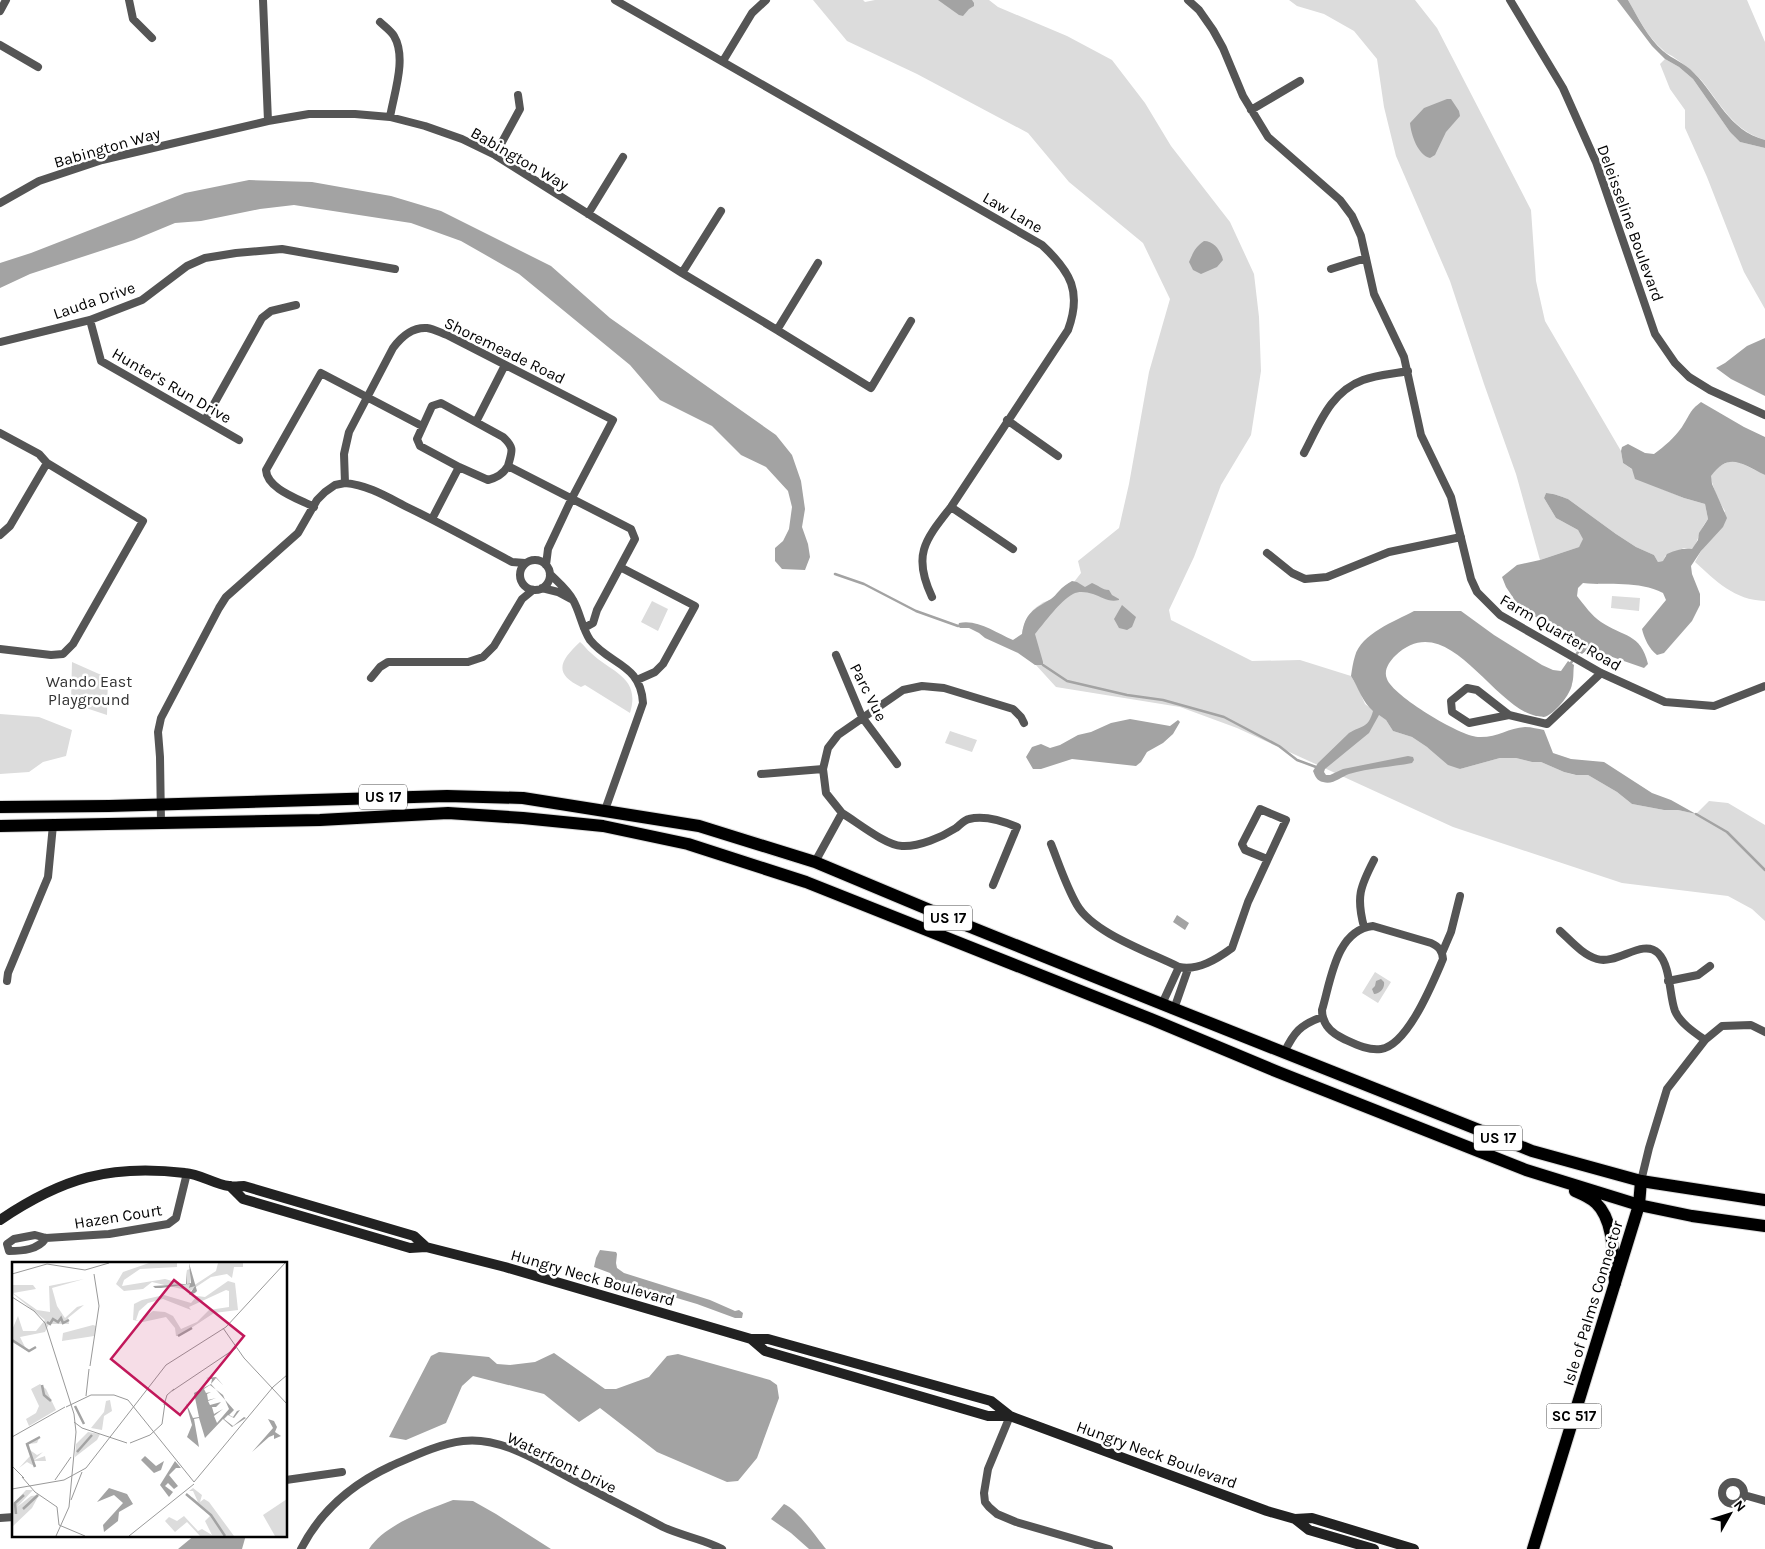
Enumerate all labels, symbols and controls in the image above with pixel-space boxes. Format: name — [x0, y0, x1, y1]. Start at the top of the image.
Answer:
street label: Babington Way — [52, 123, 163, 172]
street label: Babington Way — [467, 123, 573, 194]
street label: Deleisseline Boulevard — [1593, 142, 1668, 304]
street label: Law Lane — [979, 188, 1046, 237]
street label: Lauda Drive — [51, 278, 138, 323]
street label: Shoremeade Road — [441, 313, 568, 388]
street label: Hunter's Run Drive — [109, 344, 235, 427]
street label: Farm Quarter Road — [1497, 590, 1625, 675]
street label: Parc Vue — [846, 660, 891, 724]
park label: Wando East Playground — [46, 672, 132, 709]
road number: US 17 — [359, 784, 407, 810]
road number: US 17 — [924, 906, 972, 930]
road number: US 17 — [1474, 1126, 1522, 1150]
street label: Hazen Court — [73, 1200, 163, 1233]
street label: Isle of Palms Connector — [1558, 1218, 1627, 1388]
street label: Hungry Neck Boulevard — [509, 1245, 677, 1310]
inset map — [12, 1262, 288, 1536]
road number: SC 517 — [1546, 1404, 1602, 1428]
street label: Hungry Neck Boulevard — [1074, 1417, 1240, 1492]
street label: Waterfront Drive — [504, 1428, 620, 1497]
north arrow — [1705, 1489, 1755, 1539]
text: N — [1730, 1497, 1749, 1515]

